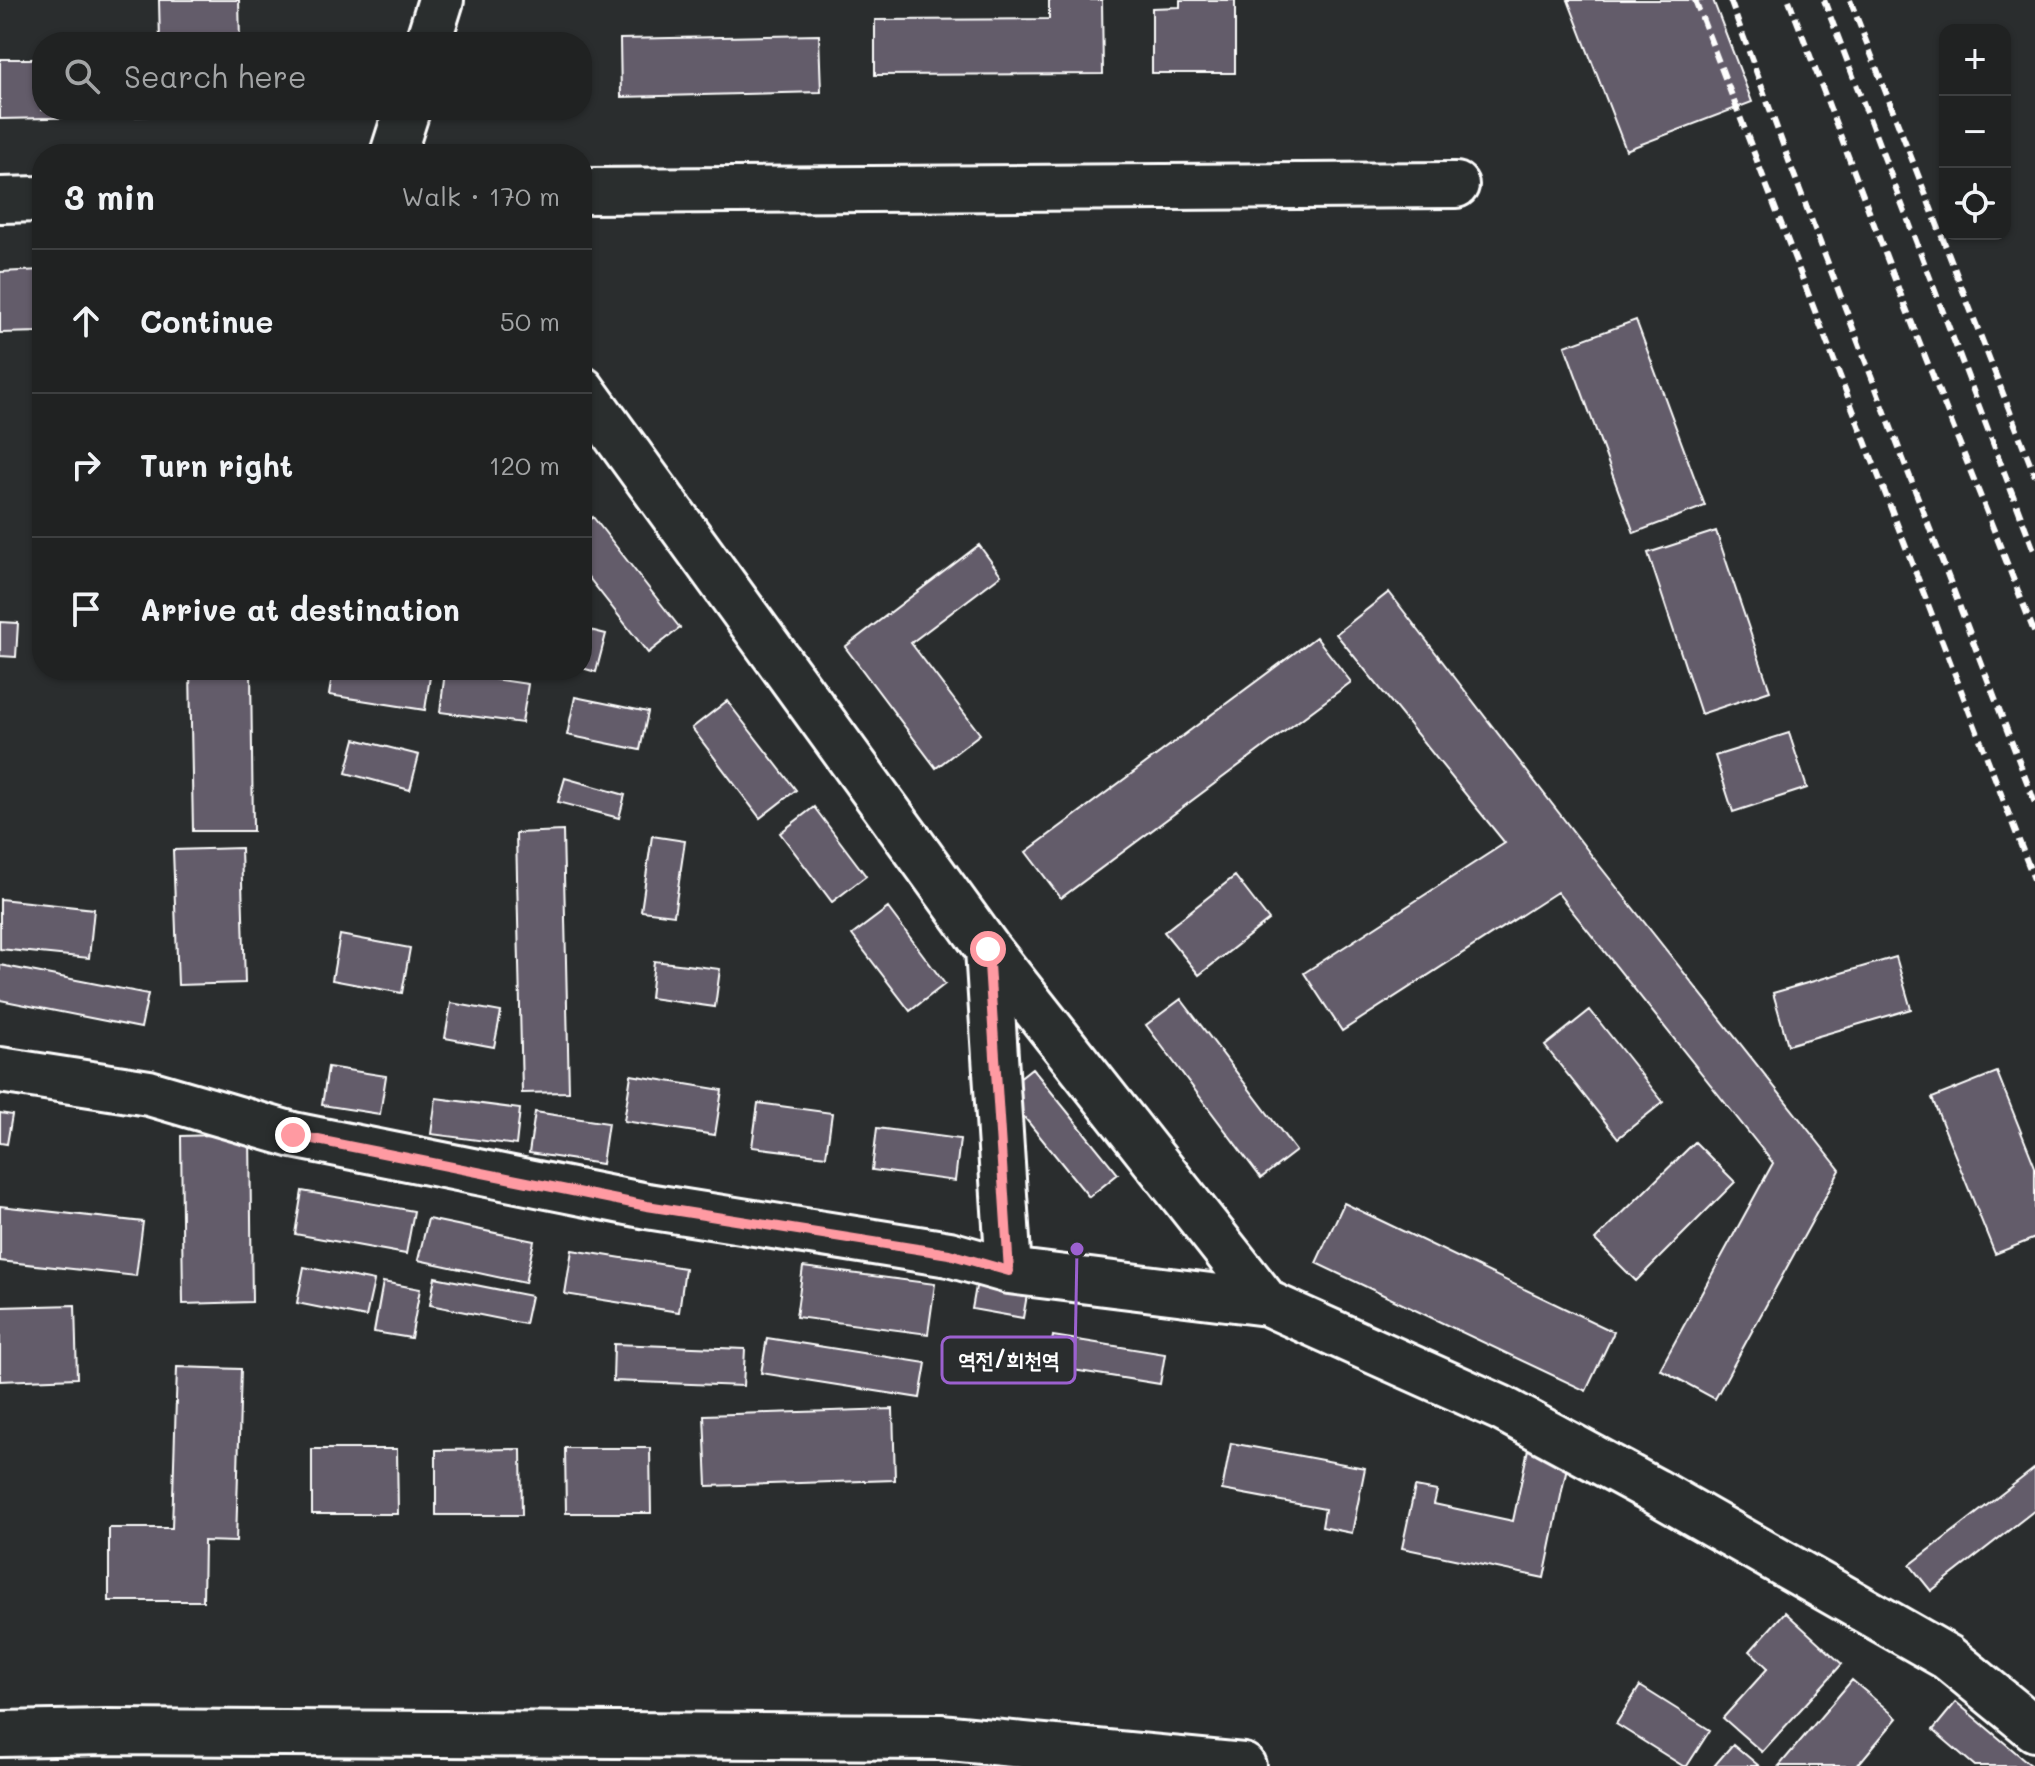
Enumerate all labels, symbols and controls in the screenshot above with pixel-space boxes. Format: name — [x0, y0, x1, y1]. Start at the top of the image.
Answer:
map controls — [1939, 24, 2011, 240]
button: + — [1939, 24, 2011, 96]
search box — [32, 32, 592, 120]
icon: search — [60, 54, 104, 98]
text: Search here — [124, 56, 307, 96]
button: − — [1939, 96, 2011, 168]
button: locate — [1939, 168, 2011, 240]
text: 3 min — [64, 174, 155, 219]
text: Walk · 170 m — [402, 179, 560, 213]
icon: ahead — [64, 299, 108, 343]
text: Continue — [140, 301, 273, 341]
text: 50 m — [500, 304, 560, 338]
icon: right — [64, 443, 108, 487]
text: Turn right — [140, 445, 293, 485]
text: 120 m — [489, 448, 560, 482]
icon: arrive — [64, 587, 108, 631]
text: Arrive at destination — [140, 589, 460, 629]
route start — [970, 931, 1006, 967]
route end — [275, 1117, 311, 1153]
callout: 역전/희천역 — [942, 1337, 1075, 1383]
text: 역전/희천역 — [958, 1345, 1060, 1374]

